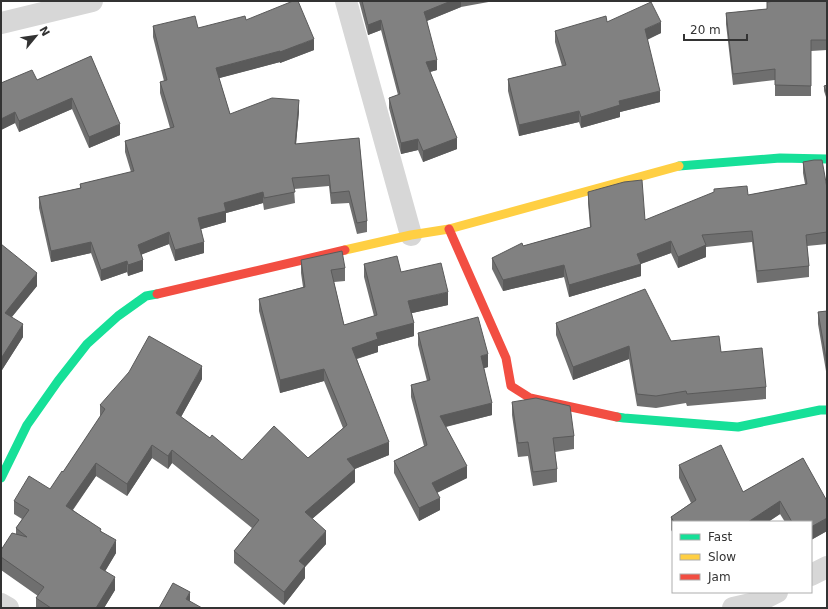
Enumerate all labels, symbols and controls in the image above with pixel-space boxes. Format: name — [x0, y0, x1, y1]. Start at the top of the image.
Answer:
north arrow — [16, 16, 56, 56]
scale bar — [684, 16, 747, 42]
text: 20 m — [690, 23, 721, 37]
text: N — [36, 24, 52, 39]
legend — [672, 521, 812, 593]
text: Fast — [708, 530, 732, 544]
text: Slow — [708, 550, 736, 564]
text: Jam — [707, 570, 731, 584]

